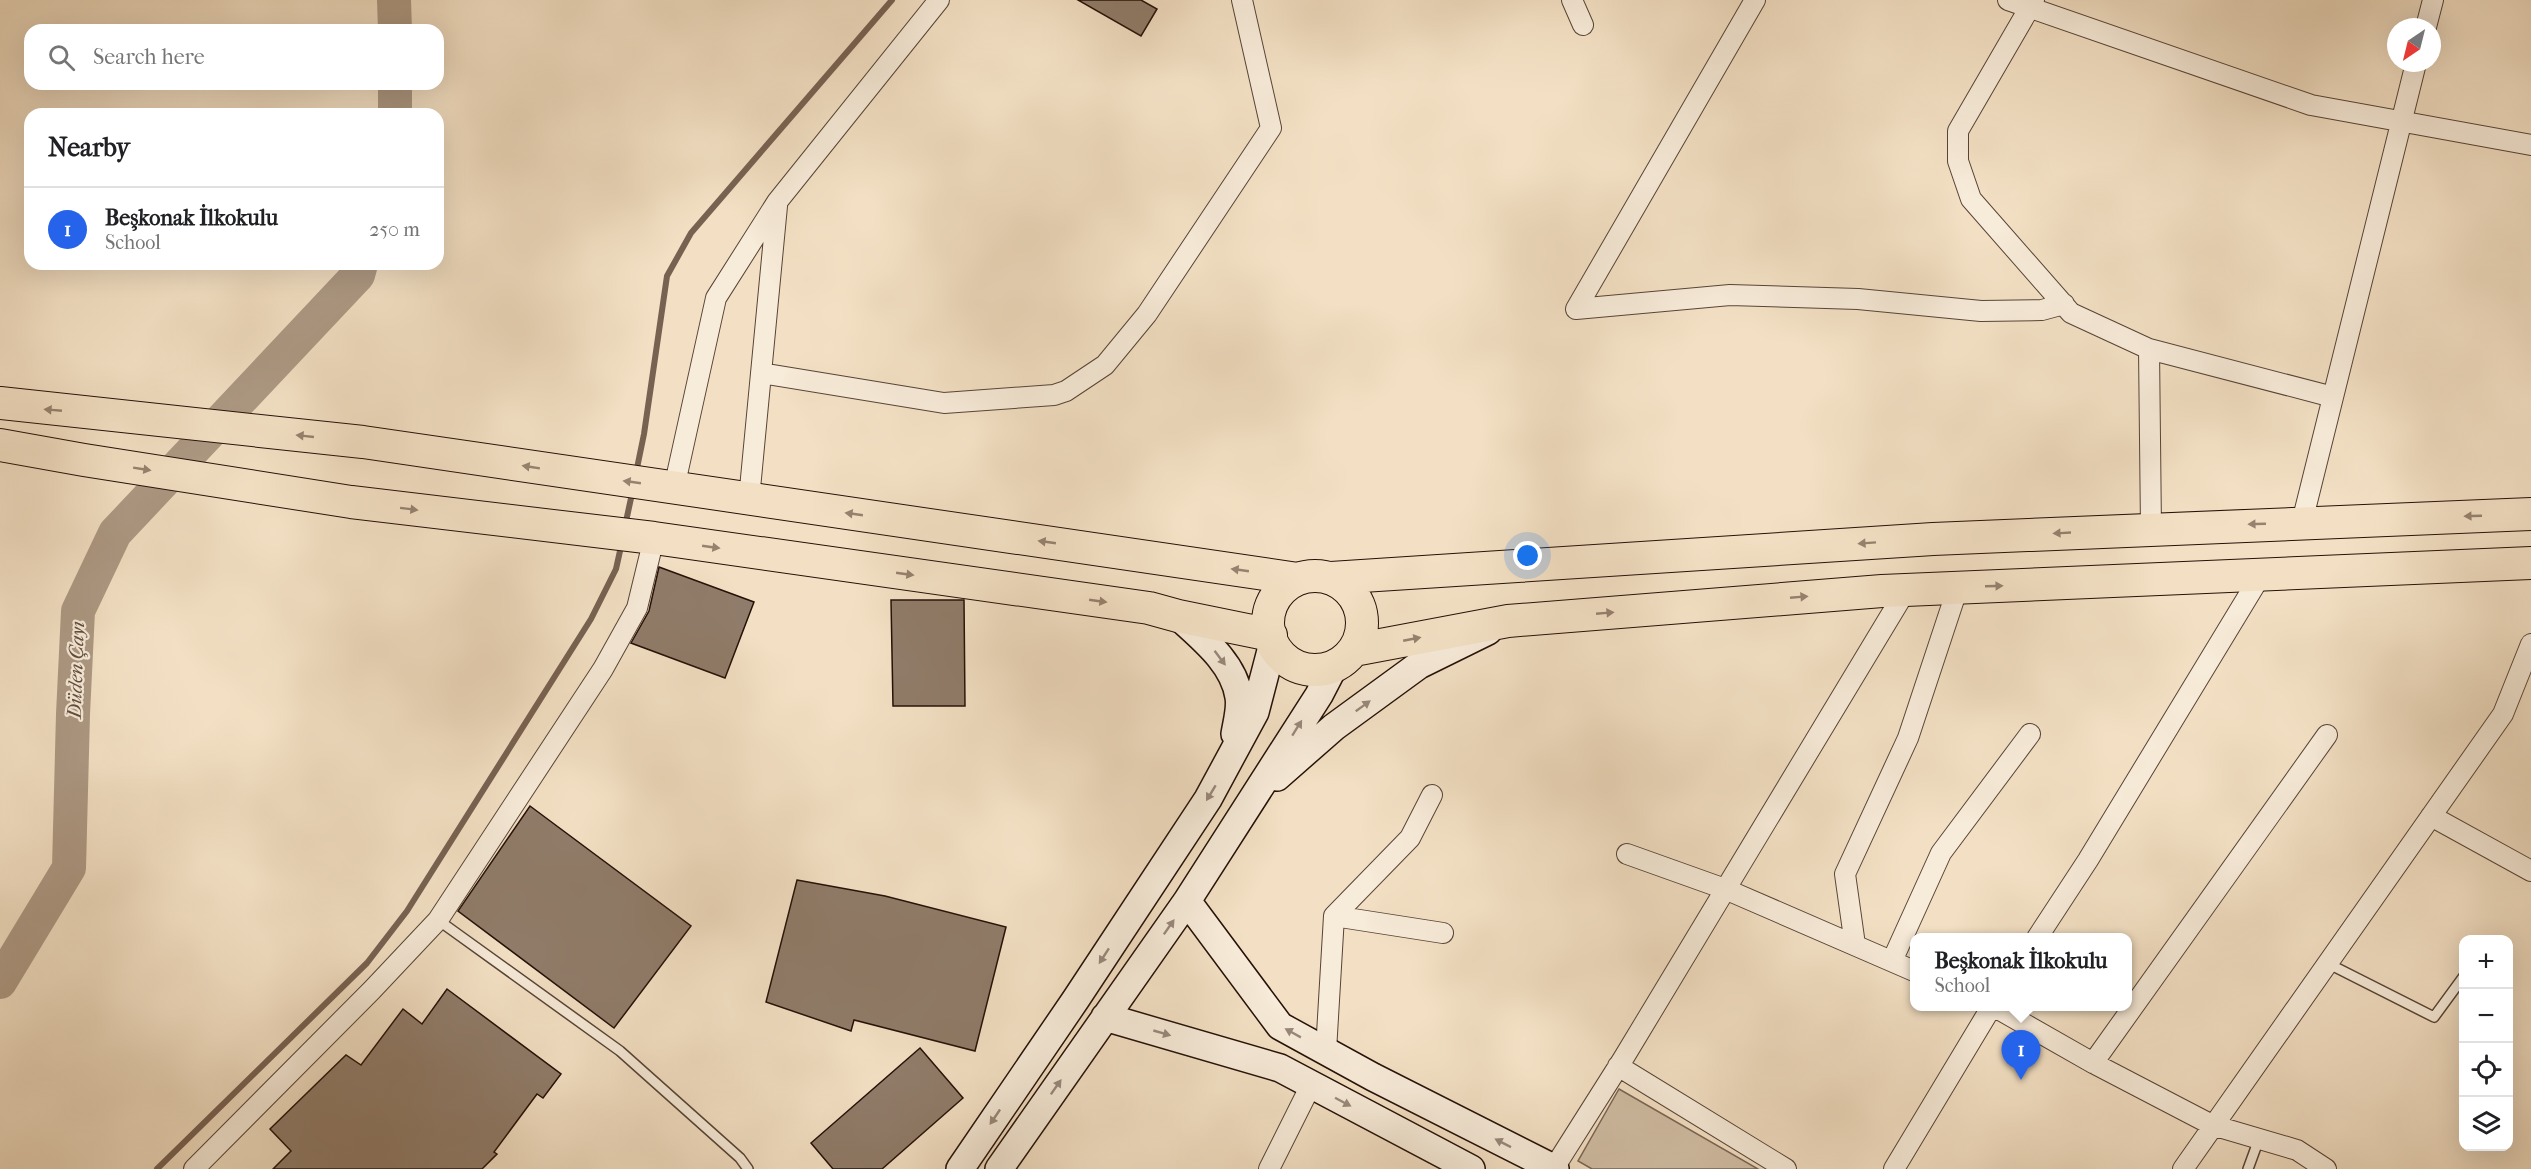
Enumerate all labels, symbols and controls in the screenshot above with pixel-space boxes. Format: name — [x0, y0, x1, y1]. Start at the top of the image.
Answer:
north arrow — [2387, 18, 2441, 72]
search box — [24, 24, 444, 90]
icon: search — [45, 41, 78, 74]
text: Search here — [93, 44, 205, 70]
text: Nearby — [48, 132, 130, 163]
text: Beşkonak İlkokulu — [105, 205, 278, 231]
text: 1 — [64, 218, 71, 241]
text: 250 m — [369, 218, 420, 241]
text: School — [105, 231, 161, 254]
one-way arrow — [44, 405, 63, 415]
one-way arrow — [295, 431, 314, 441]
one-way arrow — [522, 463, 541, 472]
one-way arrow — [133, 465, 152, 474]
one-way arrow — [622, 477, 641, 486]
one-way arrow — [400, 504, 419, 514]
one-way arrow — [844, 510, 863, 519]
one-way arrow — [2463, 511, 2482, 521]
one-way arrow — [2247, 520, 2266, 529]
one-way arrow — [2052, 528, 2071, 537]
one-way arrow — [1037, 538, 1056, 547]
one-way arrow — [1858, 538, 1877, 548]
your location — [1513, 541, 1542, 570]
one-way arrow — [702, 542, 721, 551]
one-way arrow — [1230, 566, 1249, 575]
one-way arrow — [895, 569, 914, 578]
one-way arrow — [1984, 581, 2003, 590]
one-way arrow — [1790, 593, 1809, 602]
one-way arrow — [1088, 596, 1107, 605]
one-way arrow — [1595, 608, 1614, 618]
water label: Düden Çayı — [63, 621, 89, 721]
one-way arrow — [1402, 634, 1421, 643]
one-way arrow — [1213, 650, 1225, 665]
one-way arrow — [1354, 700, 1370, 712]
one-way arrow — [1292, 720, 1303, 736]
one-way arrow — [1206, 785, 1216, 802]
one-way arrow — [1163, 920, 1175, 936]
popup — [1910, 933, 2132, 1011]
map controls — [2459, 935, 2513, 1151]
button: + — [2459, 935, 2513, 989]
one-way arrow — [1099, 948, 1110, 964]
text: Beşkonak İlkokulu — [1934, 948, 2108, 974]
text: School — [1934, 974, 1990, 997]
button: − — [2459, 989, 2513, 1043]
one-way arrow — [1284, 1028, 1301, 1038]
one-way arrow — [1153, 1029, 1171, 1038]
pin: 1 — [2002, 1030, 2040, 1080]
button: locate — [2459, 1043, 2513, 1097]
one-way arrow — [1050, 1079, 1062, 1095]
one-way arrow — [1335, 1097, 1352, 1106]
button: layers — [2459, 1097, 2513, 1151]
one-way arrow — [989, 1109, 1001, 1125]
one-way arrow — [1494, 1138, 1511, 1147]

